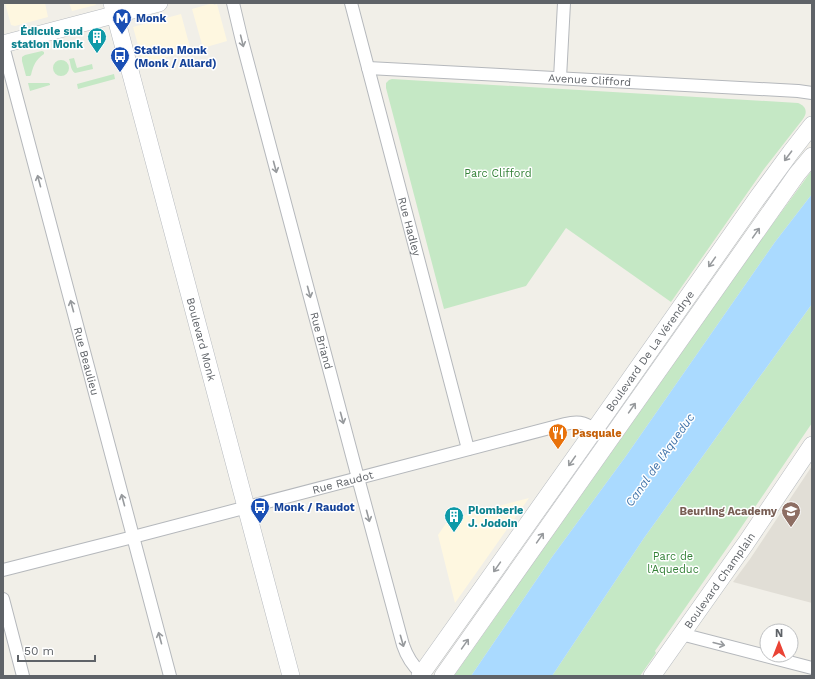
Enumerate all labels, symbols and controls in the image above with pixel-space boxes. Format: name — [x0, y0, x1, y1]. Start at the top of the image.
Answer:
metro station icon: Monk — [111, 7, 133, 35]
place label: Monk — [136, 12, 166, 25]
place label: Édicule sud station Monk — [11, 25, 83, 51]
building icon: Édicule sud station Monk — [86, 26, 108, 54]
one-way arrow — [239, 34, 246, 47]
place label: Station Monk (Monk / Allard) — [134, 44, 216, 70]
bus stop icon: Station Monk (Monk / Allard) — [109, 45, 131, 73]
street label: Avenue Clifford — [548, 71, 631, 89]
one-way arrow — [784, 150, 792, 161]
one-way arrow — [272, 160, 280, 173]
park label: Parc Clifford — [464, 167, 532, 180]
one-way arrow — [35, 174, 42, 187]
street label: Rue Hadley — [396, 196, 424, 258]
one-way arrow — [752, 228, 760, 239]
one-way arrow — [708, 256, 716, 267]
one-way arrow — [306, 285, 313, 298]
street label: Boulevard De La Vérendrye — [603, 288, 697, 414]
street label: Boulevard Monk — [184, 296, 219, 383]
one-way arrow — [68, 300, 75, 313]
street label: Rue Briand — [308, 311, 335, 371]
street label: Rue Beaulieu — [71, 326, 102, 397]
one-way arrow — [628, 402, 636, 413]
water label: Canal de l'Aqueduc — [623, 410, 698, 509]
one-way arrow — [339, 411, 346, 424]
restaurant icon: Pasquale — [547, 422, 569, 450]
place label: Pasquale — [572, 427, 622, 440]
one-way arrow — [568, 455, 576, 466]
street label: Rue Raudot — [311, 468, 375, 496]
one-way arrow — [119, 494, 126, 507]
bus stop icon: Monk / Raudot — [249, 496, 271, 524]
school or university icon: Beurling Academy — [780, 500, 802, 528]
place label: Monk / Raudot — [274, 501, 355, 514]
place label: Plomberie J. Jodoin — [468, 504, 523, 530]
building icon: Plomberie J. Jodoin — [443, 505, 465, 533]
place label: Beurling Academy — [679, 505, 778, 518]
one-way arrow — [365, 509, 372, 522]
street label: Boulevard Champlain — [681, 530, 758, 631]
one-way arrow — [536, 533, 544, 544]
park label: Parc de l'Aqueduc — [647, 550, 699, 576]
one-way arrow — [493, 561, 501, 572]
north arrow — [759, 623, 799, 663]
text: N — [775, 627, 783, 640]
one-way arrow — [156, 632, 163, 645]
one-way arrow — [399, 635, 406, 648]
scale bar — [18, 637, 95, 663]
one-way arrow — [461, 639, 469, 650]
one-way arrow — [712, 641, 725, 648]
text: 50 m — [24, 644, 54, 658]

